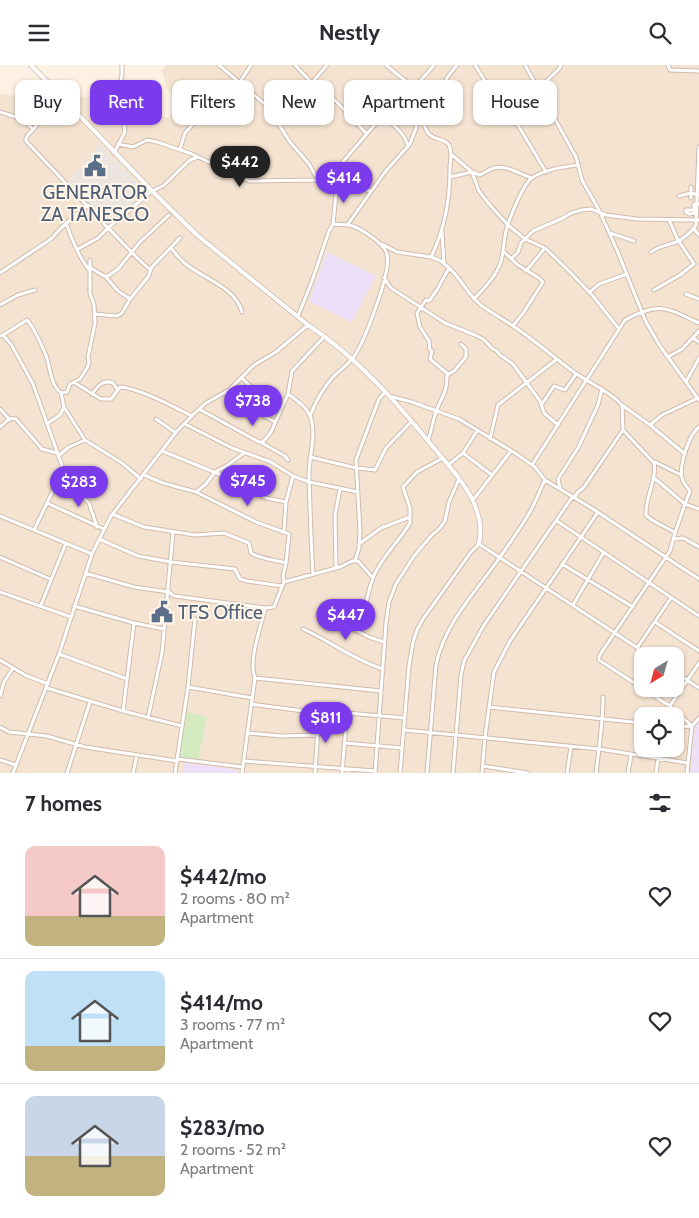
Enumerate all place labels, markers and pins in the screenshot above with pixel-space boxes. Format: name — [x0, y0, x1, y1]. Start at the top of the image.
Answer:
pin: $442 — [210, 145, 270, 188]
public building icon: GENERATOR ZA TANESCO — [82, 153, 108, 179]
pin: $414 — [314, 161, 374, 204]
place label: GENERATOR ZA TANESCO — [41, 181, 149, 226]
pin: $738 — [223, 385, 283, 427]
pin: $283 — [49, 465, 109, 508]
pin: $745 — [218, 465, 278, 507]
public building icon: TFS Office — [149, 599, 175, 625]
pin: $447 — [316, 599, 376, 641]
place label: TFS Office — [178, 601, 263, 624]
pin: $811 — [296, 701, 356, 744]

